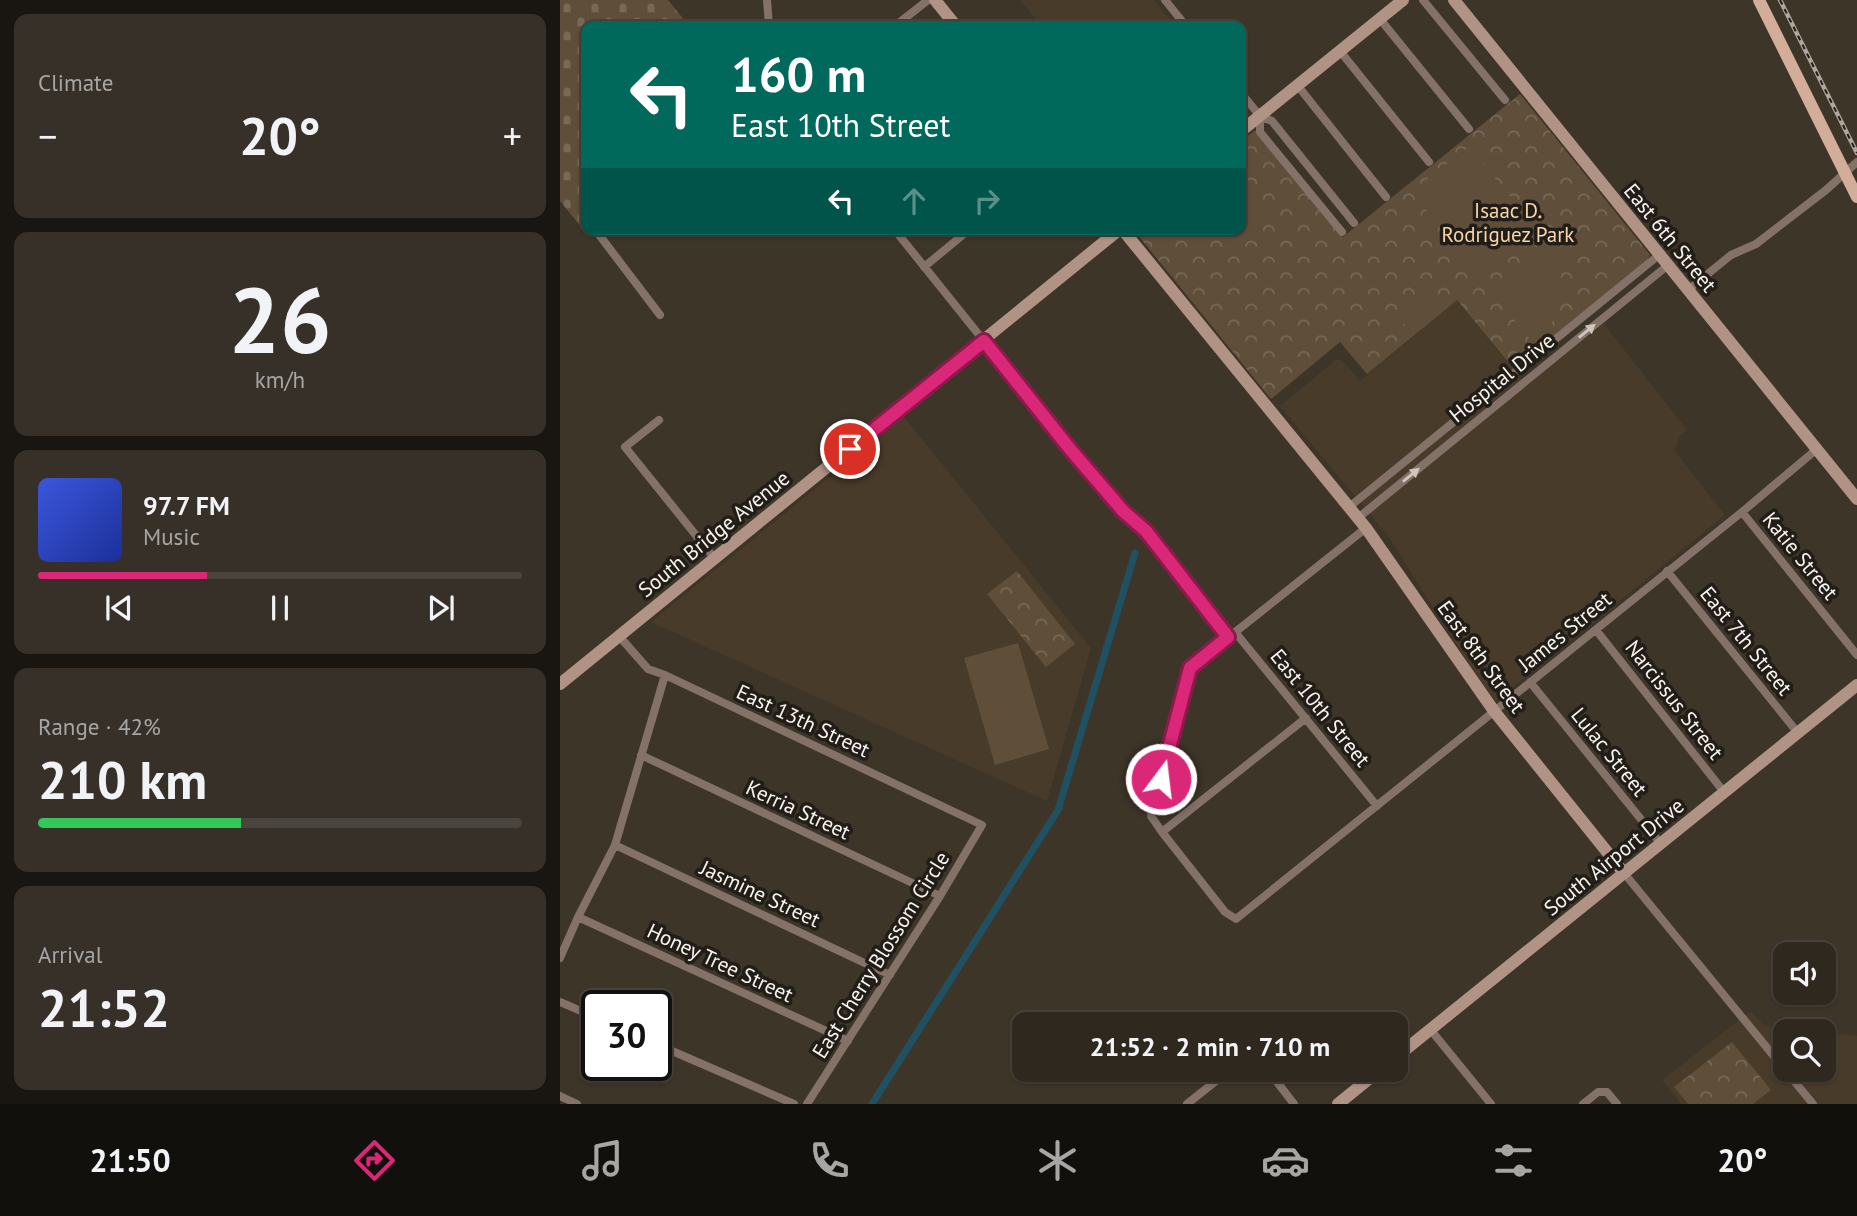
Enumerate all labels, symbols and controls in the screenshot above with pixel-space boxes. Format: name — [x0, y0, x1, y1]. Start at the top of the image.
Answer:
text: 160 m — [731, 42, 866, 106]
icon: left — [616, 49, 707, 140]
text: Climate — [38, 68, 113, 97]
text: 20° — [239, 102, 321, 169]
text: East 10th Street — [731, 104, 950, 146]
text: − — [38, 111, 57, 160]
text: + — [503, 111, 522, 160]
street label: East 6th Street — [1618, 178, 1723, 298]
icon: left — [822, 182, 860, 220]
icon: ahead — [895, 182, 933, 220]
icon: right — [968, 182, 1006, 220]
park label: Isaac D. Rodriguez Park — [1442, 197, 1574, 248]
text: 26 — [228, 260, 332, 378]
one-way arrow — [1578, 324, 1595, 339]
street label: Hospital Drive — [1444, 327, 1560, 428]
text: km/h — [255, 365, 305, 394]
pin — [820, 419, 880, 479]
icon: arrive — [831, 430, 869, 468]
street label: South Bridge Avenue — [633, 464, 795, 603]
one-way arrow — [1402, 468, 1419, 483]
text: 97.7 FM — [143, 489, 230, 522]
street label: Katie Street — [1757, 506, 1844, 605]
text: Music — [143, 522, 200, 551]
street label: East 7th Street — [1694, 581, 1798, 700]
street label: James Street — [1512, 586, 1617, 678]
icon: previous — [100, 589, 138, 627]
icon: pause — [261, 589, 299, 627]
icon: next — [422, 589, 460, 627]
street label: East 8th Street — [1432, 595, 1531, 718]
street label: Narcissus Street — [1619, 635, 1729, 765]
street label: East 10th Street — [1265, 643, 1376, 772]
street label: East 13th Street — [732, 678, 874, 763]
street label: Lulac Street — [1565, 702, 1653, 802]
text: Range · 42% — [38, 712, 161, 741]
position arrow — [1124, 742, 1198, 816]
text: 210 km — [38, 746, 207, 813]
street label: Kerria Street — [742, 774, 855, 845]
street label: South Airport Drive — [1538, 792, 1689, 921]
street label: East Cherry Blossom Circle — [806, 846, 955, 1063]
street label: Jasmine Street — [695, 854, 825, 933]
street label: Honey Tree Street — [643, 917, 798, 1008]
text: Arrival — [38, 940, 102, 969]
map controls — [1773, 942, 1836, 1082]
button: sound — [1773, 942, 1836, 1005]
text: 21:52 — [38, 974, 170, 1041]
speed limit sign: 30 — [581, 990, 672, 1081]
button: search — [1773, 1019, 1836, 1082]
text: 21:52 · 2 min · 710 m — [1090, 1030, 1330, 1063]
icon: directions — [350, 1136, 399, 1185]
icon: music — [578, 1136, 627, 1185]
icon: phone — [805, 1136, 854, 1185]
icon: climate — [1033, 1136, 1082, 1185]
icon: car — [1261, 1136, 1310, 1185]
icon: filters — [1489, 1136, 1538, 1185]
text: 21:50 — [89, 1139, 171, 1181]
text: 20° — [1717, 1139, 1768, 1181]

